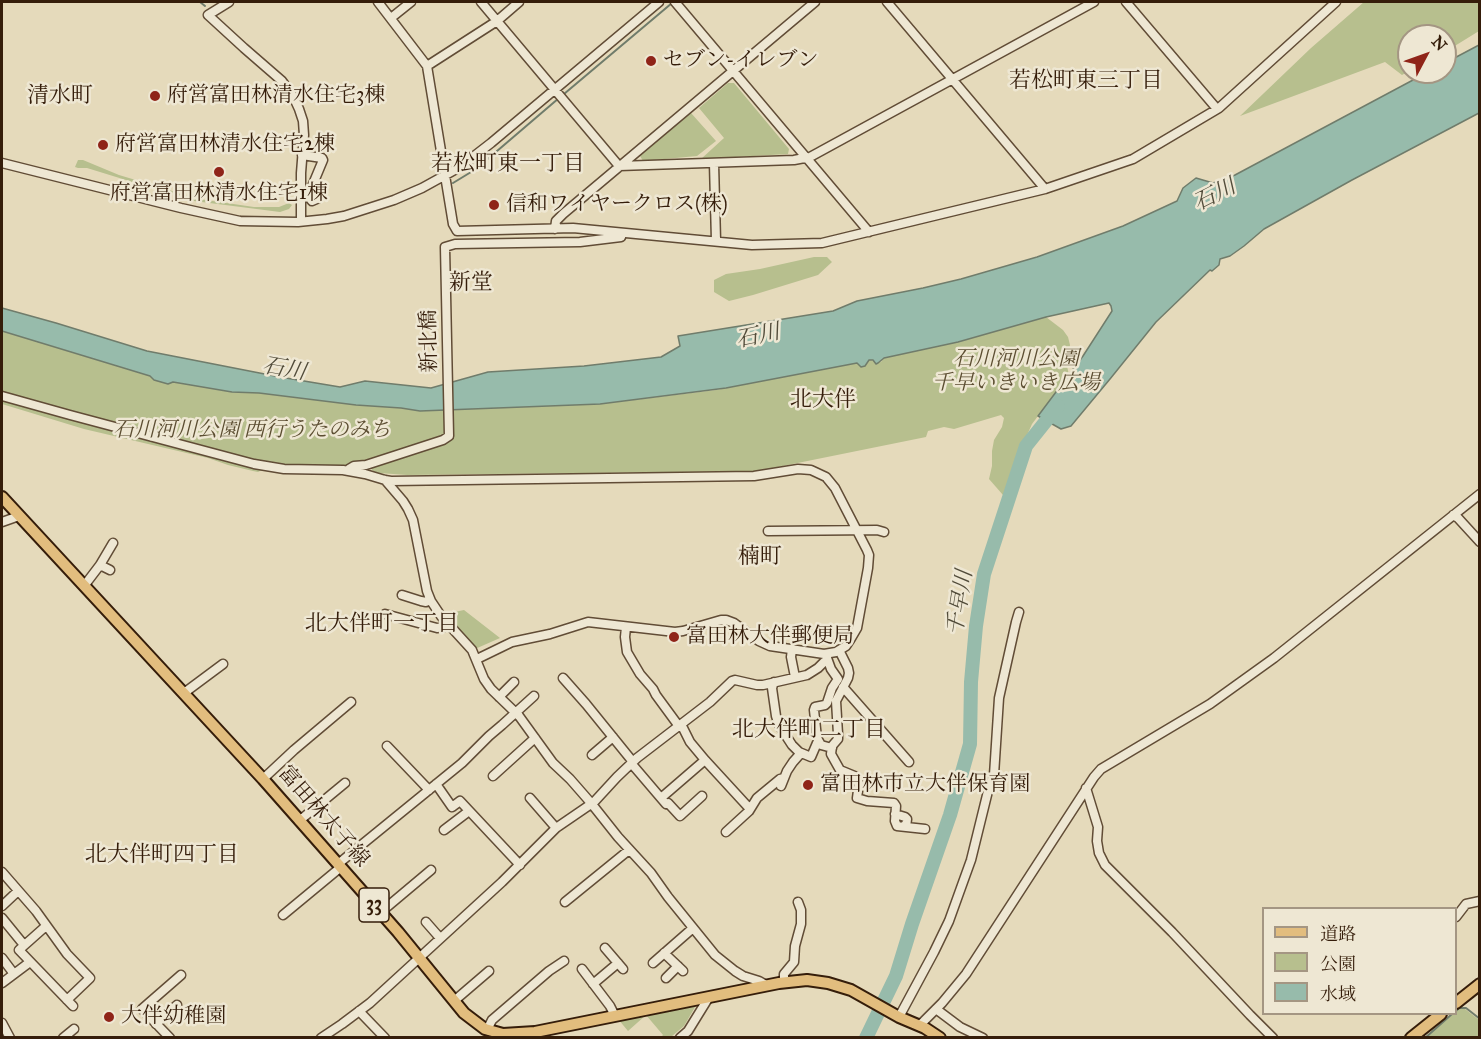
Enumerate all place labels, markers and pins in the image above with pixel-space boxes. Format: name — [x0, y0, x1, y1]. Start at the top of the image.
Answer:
place label: セブン-イレブン — [663, 48, 819, 74]
marker: セブン-イレブン — [644, 54, 658, 68]
place label: 府営富田林清水住宅3棟 — [167, 83, 385, 109]
marker: 府営富田林清水住宅3棟 — [148, 89, 162, 103]
place label: 府営富田林清水住宅2棟 — [115, 132, 335, 158]
marker: 府営富田林清水住宅2棟 — [96, 138, 110, 152]
marker: 府営富田林清水住宅1棟 — [212, 165, 226, 179]
place label: 府営富田林清水住宅1棟 — [110, 181, 328, 207]
place label: 信和ワイヤークロス(株) — [506, 192, 728, 218]
marker: 信和ワイヤークロス(株) — [487, 198, 501, 212]
place label: 富田林大伴郵便局 — [686, 624, 854, 650]
marker: 富田林大伴郵便局 — [667, 630, 681, 644]
place label: 富田林市立大伴保育園 — [820, 772, 1030, 798]
marker: 富田林市立大伴保育園 — [801, 778, 815, 792]
place label: 大伴幼稚園 — [121, 1004, 226, 1030]
marker: 大伴幼稚園 — [102, 1010, 116, 1024]

